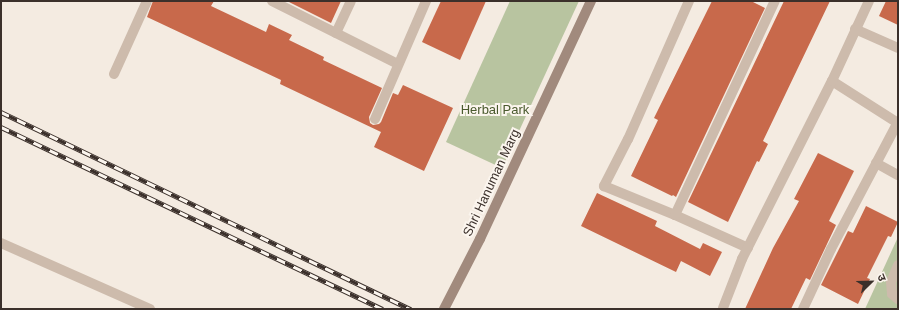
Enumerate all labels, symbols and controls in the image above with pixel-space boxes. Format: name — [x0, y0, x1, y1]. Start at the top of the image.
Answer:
park label: Herbal Park — [461, 102, 529, 118]
street label: Shri Hanuman Marg — [460, 127, 524, 239]
north arrow — [851, 262, 891, 302]
text: उ — [875, 272, 889, 283]

